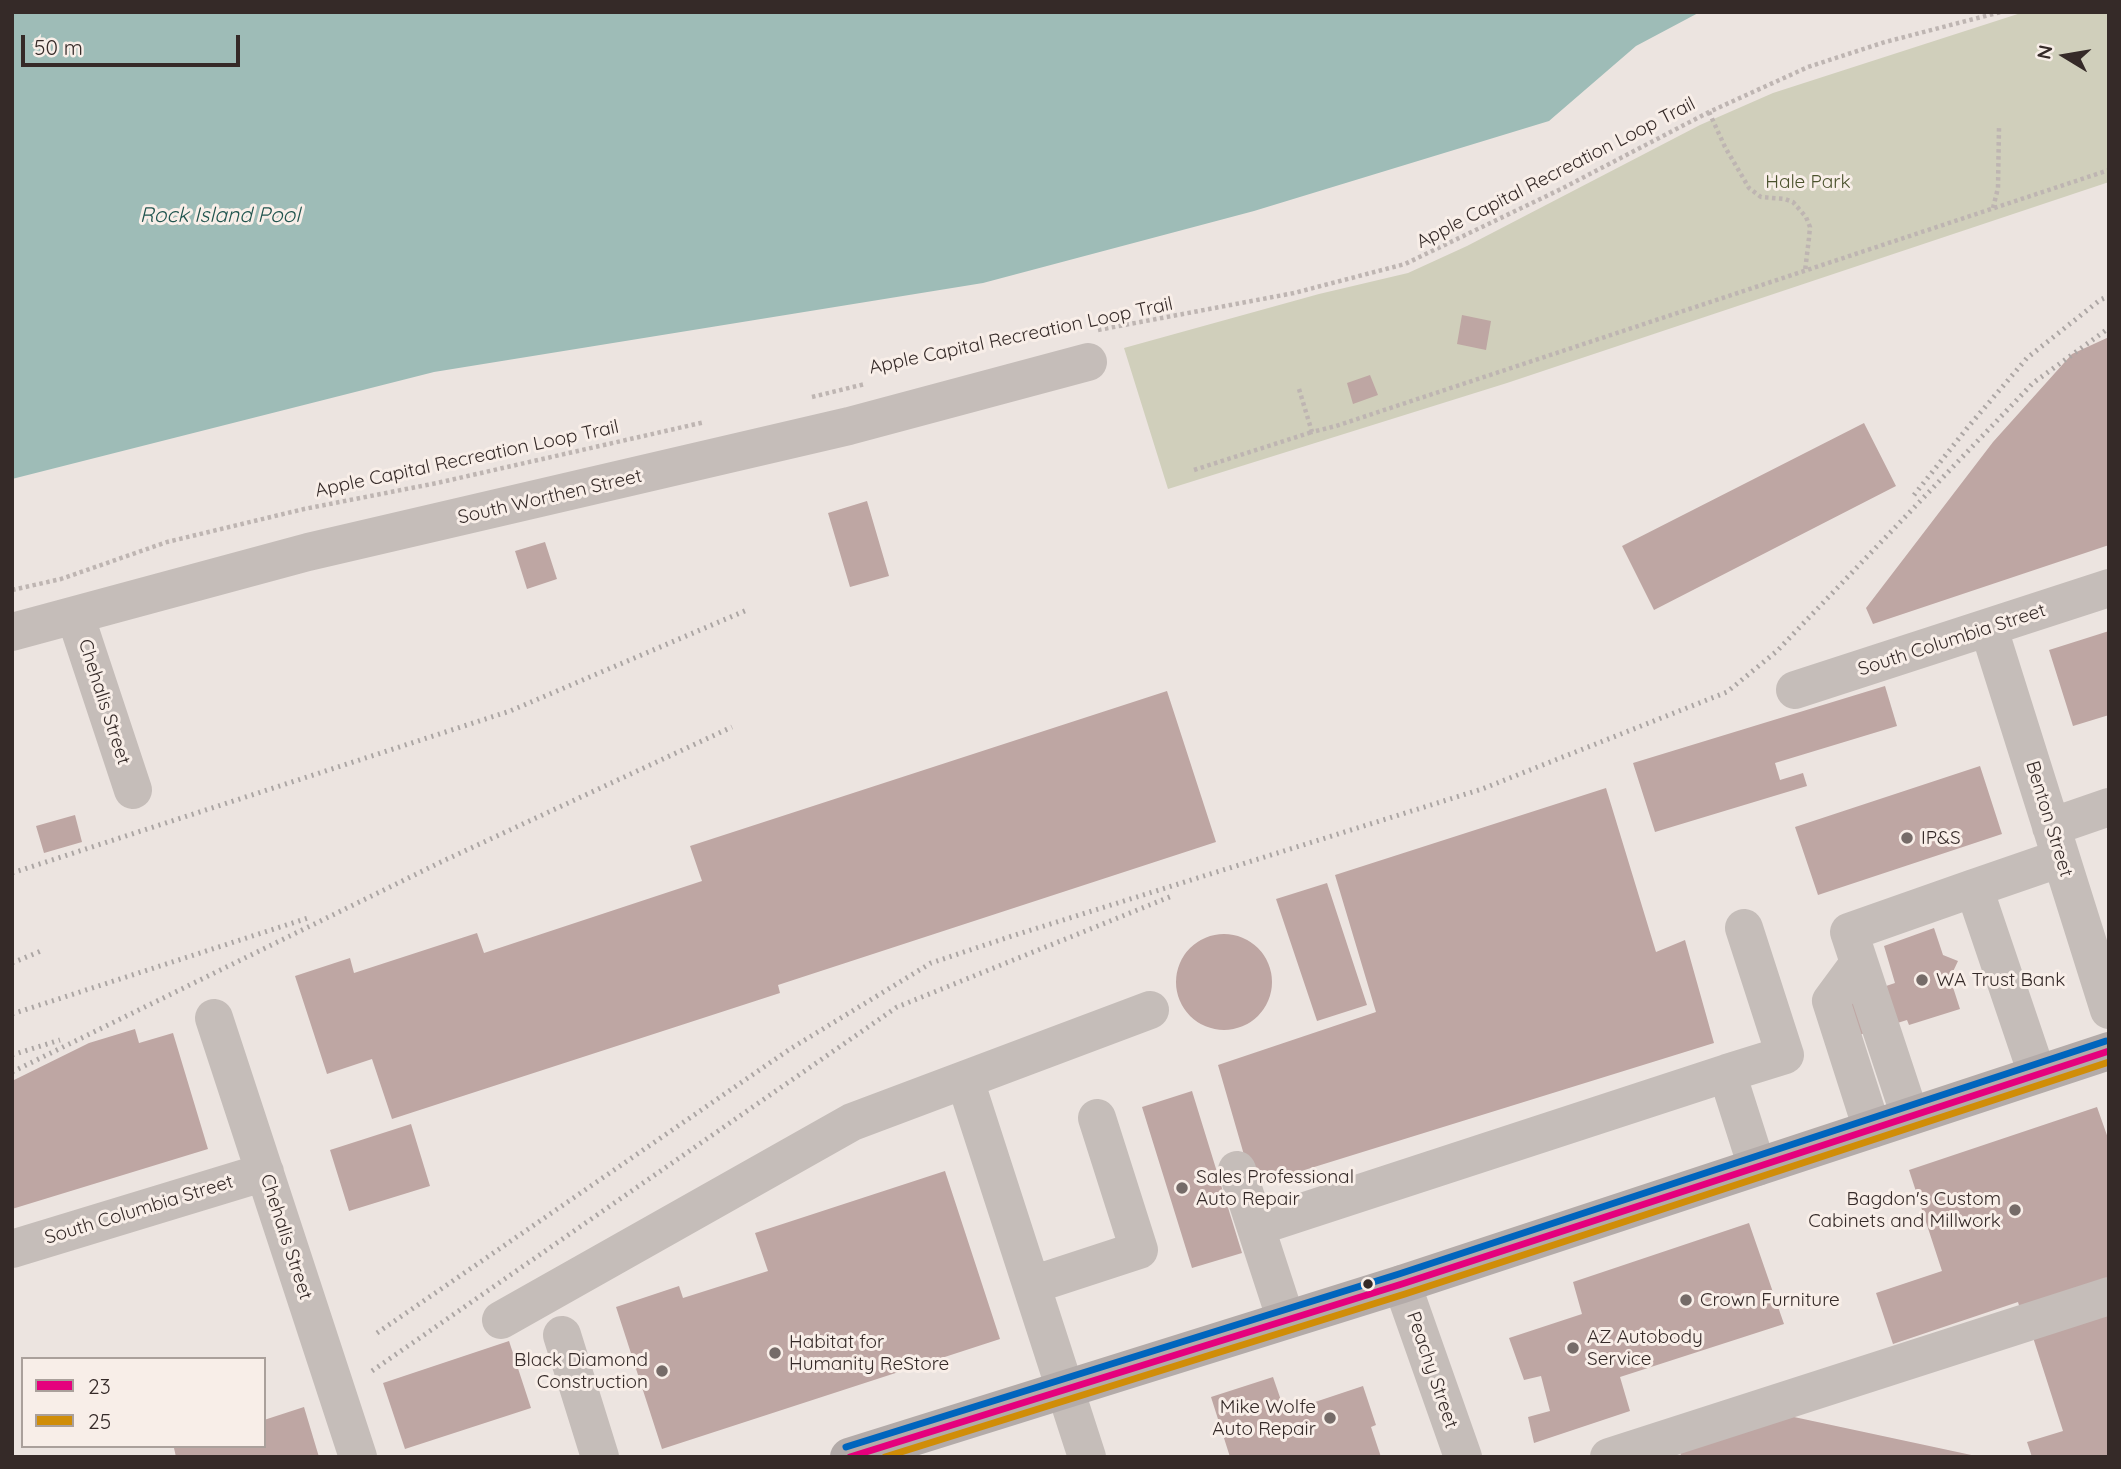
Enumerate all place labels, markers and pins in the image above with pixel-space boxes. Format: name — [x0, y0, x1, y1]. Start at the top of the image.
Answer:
place label: IP&S — [1921, 827, 1961, 849]
marker: IP&S — [1899, 830, 1915, 846]
place label: WA Trust Bank — [1936, 969, 2065, 991]
marker: WA Trust Bank — [1914, 972, 1930, 988]
place label: Sales Professional Auto Repair — [1196, 1166, 1354, 1210]
marker: Sales Professional Auto Repair — [1174, 1180, 1190, 1196]
place label: Bagdon's Custom Cabinets and Millwork — [1808, 1188, 2001, 1232]
marker: Bagdon's Custom Cabinets and Millwork — [2007, 1202, 2023, 1218]
unlabelled marker — [1361, 1277, 1375, 1291]
place label: Crown Furniture — [1700, 1289, 1840, 1311]
marker: Crown Furniture — [1678, 1292, 1694, 1308]
place label: AZ Autobody Service — [1587, 1326, 1703, 1370]
place label: Habitat for Humanity ReStore — [789, 1331, 949, 1375]
marker: AZ Autobody Service — [1565, 1340, 1581, 1356]
marker: Habitat for Humanity ReStore — [767, 1345, 783, 1361]
place label: Black Diamond Construction — [514, 1349, 648, 1393]
marker: Black Diamond Construction — [654, 1363, 670, 1379]
place label: Mike Wolfe Auto Repair — [1212, 1396, 1316, 1440]
marker: Mike Wolfe Auto Repair — [1322, 1410, 1338, 1426]

